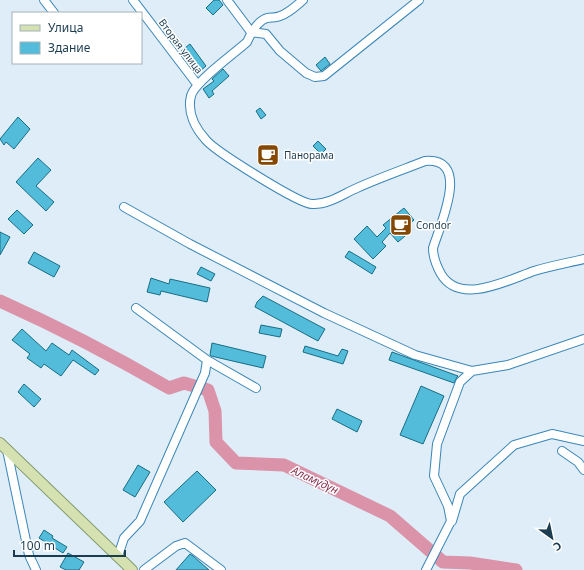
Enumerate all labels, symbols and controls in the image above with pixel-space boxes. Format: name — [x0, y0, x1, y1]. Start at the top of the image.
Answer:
legend — [12, 12, 142, 64]
street label: Вторая улица — [156, 16, 206, 76]
text: Улица — [48, 19, 83, 36]
text: Здание — [48, 39, 91, 56]
cafe icon: Панорама — [255, 142, 281, 168]
place label: Панорама — [284, 148, 334, 162]
cafe icon: Condor — [388, 212, 414, 238]
place label: Condor — [416, 218, 451, 232]
water label: Аламүдүн — [289, 462, 342, 497]
north arrow — [532, 518, 572, 558]
scale bar — [14, 532, 125, 558]
text: 100 m — [20, 537, 55, 554]
text: С — [551, 539, 565, 555]

